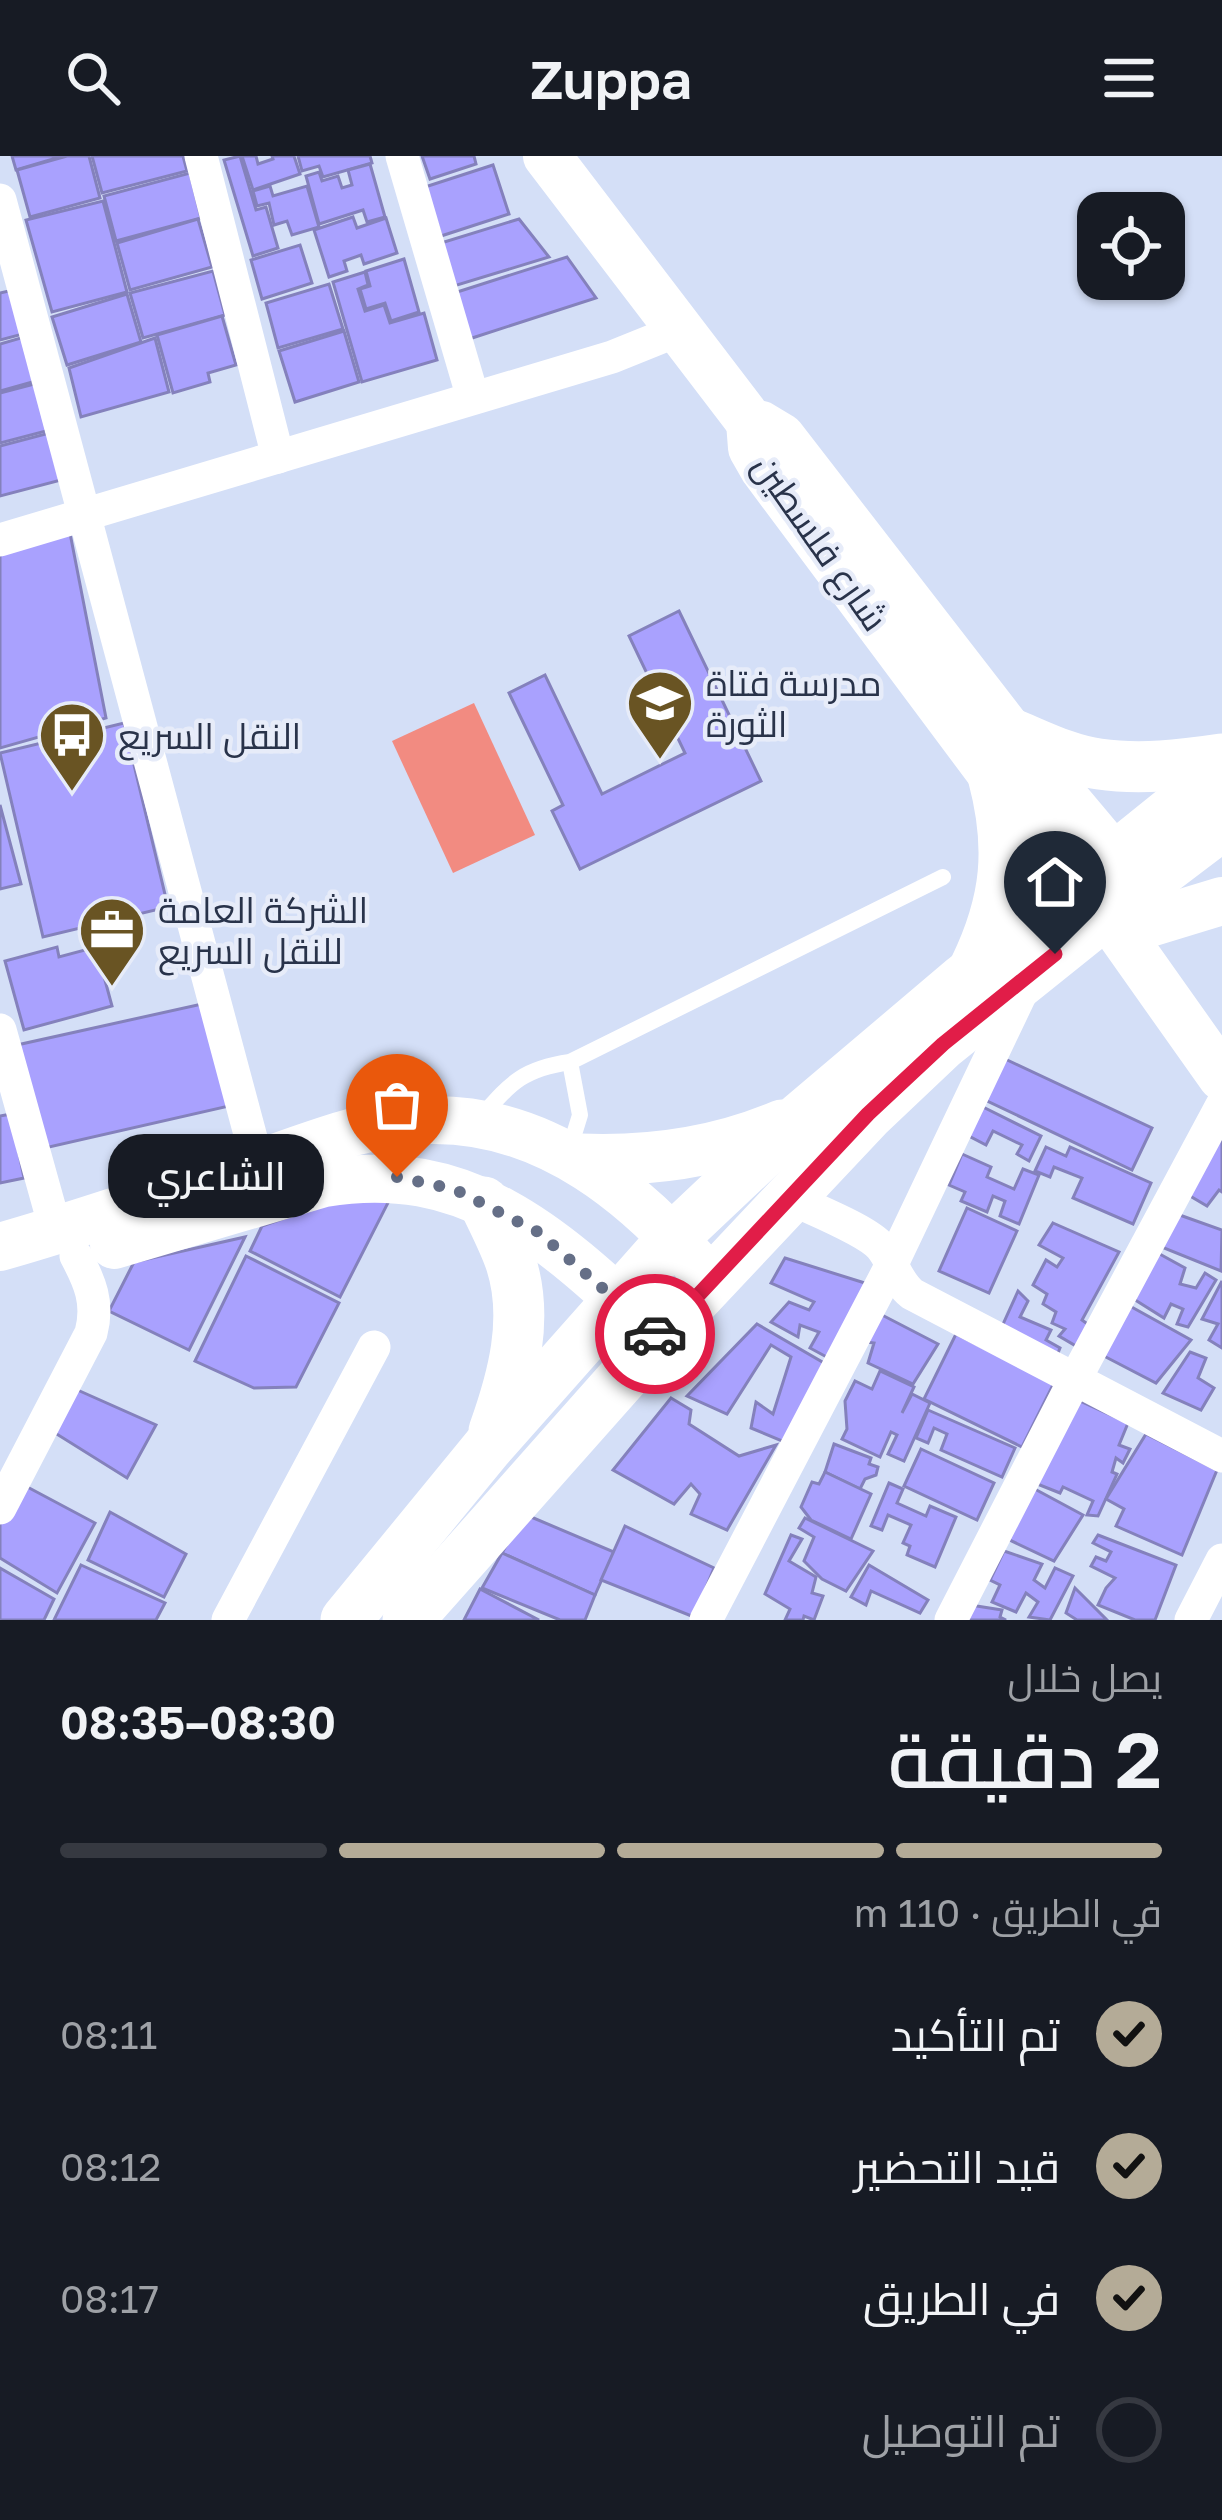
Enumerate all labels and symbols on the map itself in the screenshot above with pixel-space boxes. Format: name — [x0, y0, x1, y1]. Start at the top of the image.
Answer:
street label: شارع فلسطين — [741, 446, 897, 641]
place label: مدرسة فتاة الثورة — [706, 661, 882, 745]
school or university icon: مدرسة فتاة الثورة — [625, 668, 695, 762]
bus stop icon: النقل السريع — [37, 700, 107, 794]
place label: النقل السريع — [118, 714, 301, 761]
pin — [1004, 831, 1106, 954]
place label: الشركة العامة للنقل السريع — [158, 888, 368, 976]
office icon: الشركة العامة للنقل السريع — [77, 895, 147, 989]
pin — [346, 1054, 448, 1177]
callout: الشاعري — [109, 1135, 325, 1219]
courier — [595, 1274, 715, 1394]

